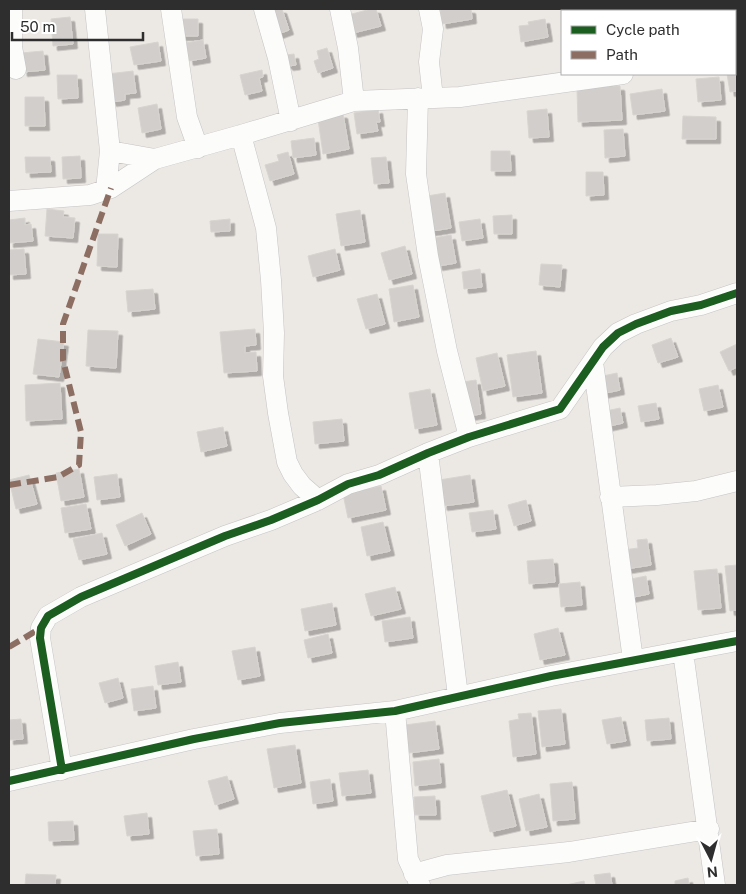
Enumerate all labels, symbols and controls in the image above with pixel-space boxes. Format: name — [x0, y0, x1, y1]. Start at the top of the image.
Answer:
scale bar — [12, 10, 144, 42]
legend — [561, 10, 736, 75]
text: 50 m — [20, 18, 55, 35]
text: Cycle path — [606, 21, 680, 38]
text: Path — [606, 46, 638, 63]
north arrow — [686, 834, 736, 884]
text: N — [706, 863, 719, 880]

